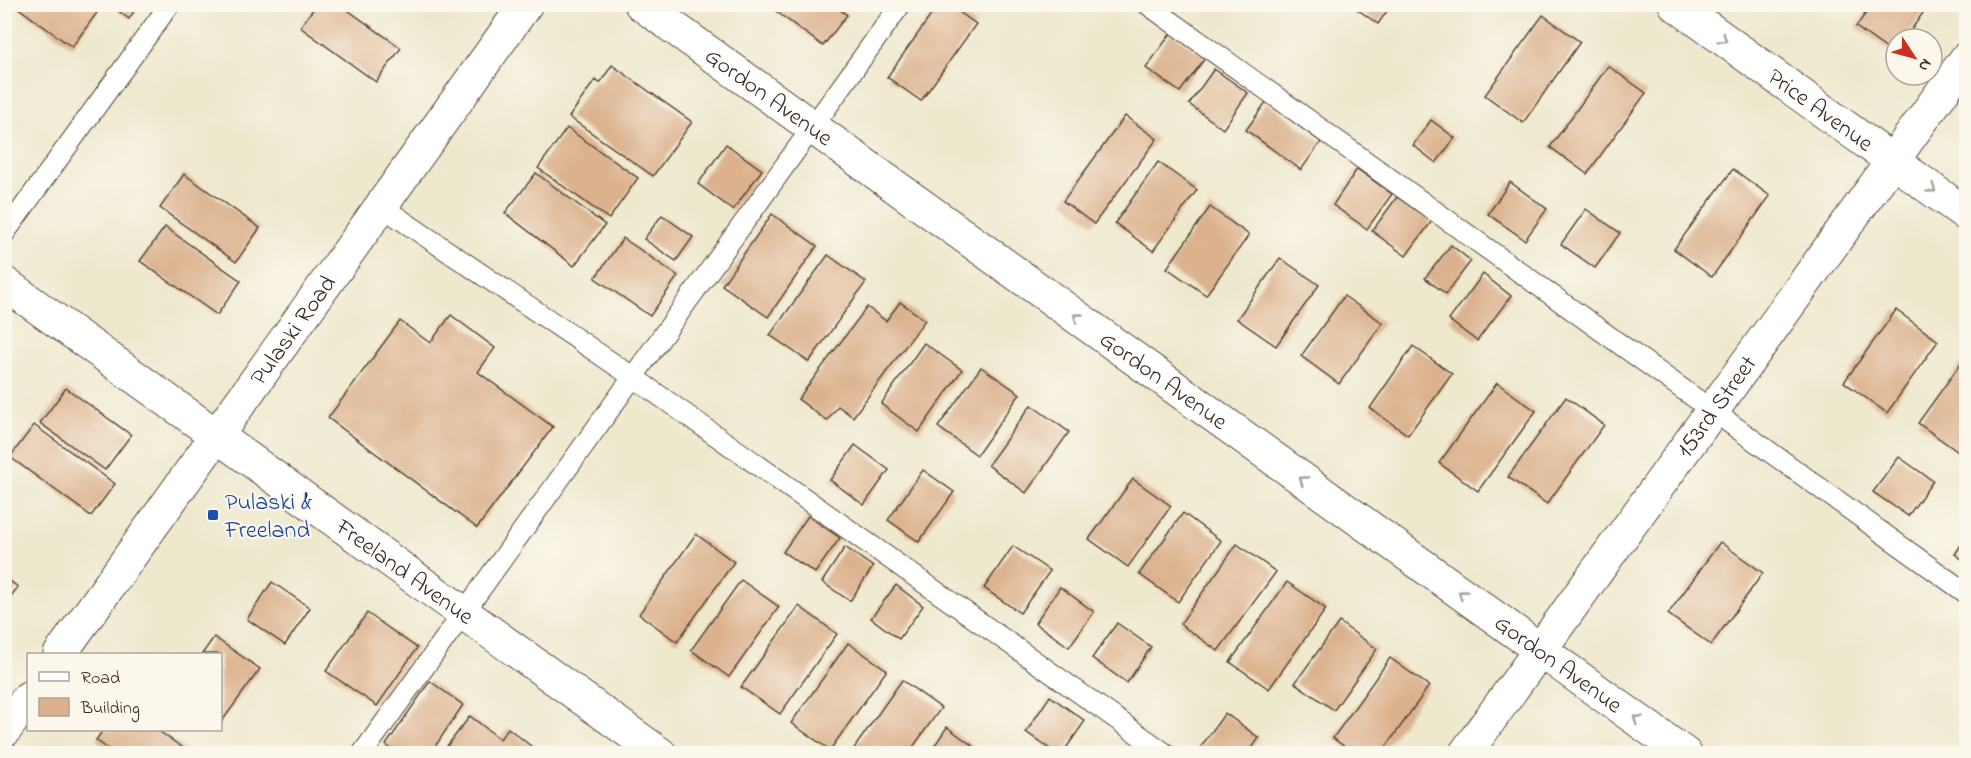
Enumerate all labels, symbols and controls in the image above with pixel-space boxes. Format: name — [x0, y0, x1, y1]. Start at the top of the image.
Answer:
north arrow — [1884, 27, 1944, 87]
one-way arrow — [1716, 31, 1727, 42]
street label: Gordon Avenue — [696, 40, 839, 157]
text: N — [1912, 53, 1937, 76]
street label: Price Avenue — [1759, 61, 1880, 162]
one-way arrow — [1926, 182, 1937, 193]
street label: Pulaski Road — [243, 268, 346, 394]
one-way arrow — [1072, 313, 1083, 324]
street label: Gordon Avenue — [1091, 324, 1234, 440]
street label: 153rd Street — [1669, 349, 1767, 466]
one-way arrow — [1299, 476, 1310, 487]
place label: Pulaski & Freeland — [224, 486, 312, 549]
marker: Pulaski & Freeland — [206, 508, 220, 522]
street label: Freeland Avenue — [327, 511, 480, 635]
one-way arrow — [1457, 590, 1468, 601]
street label: Gordon Avenue — [1486, 607, 1629, 724]
legend — [27, 653, 222, 731]
text: Road — [81, 666, 120, 692]
text: Building — [80, 696, 140, 723]
one-way arrow — [1633, 716, 1644, 727]

